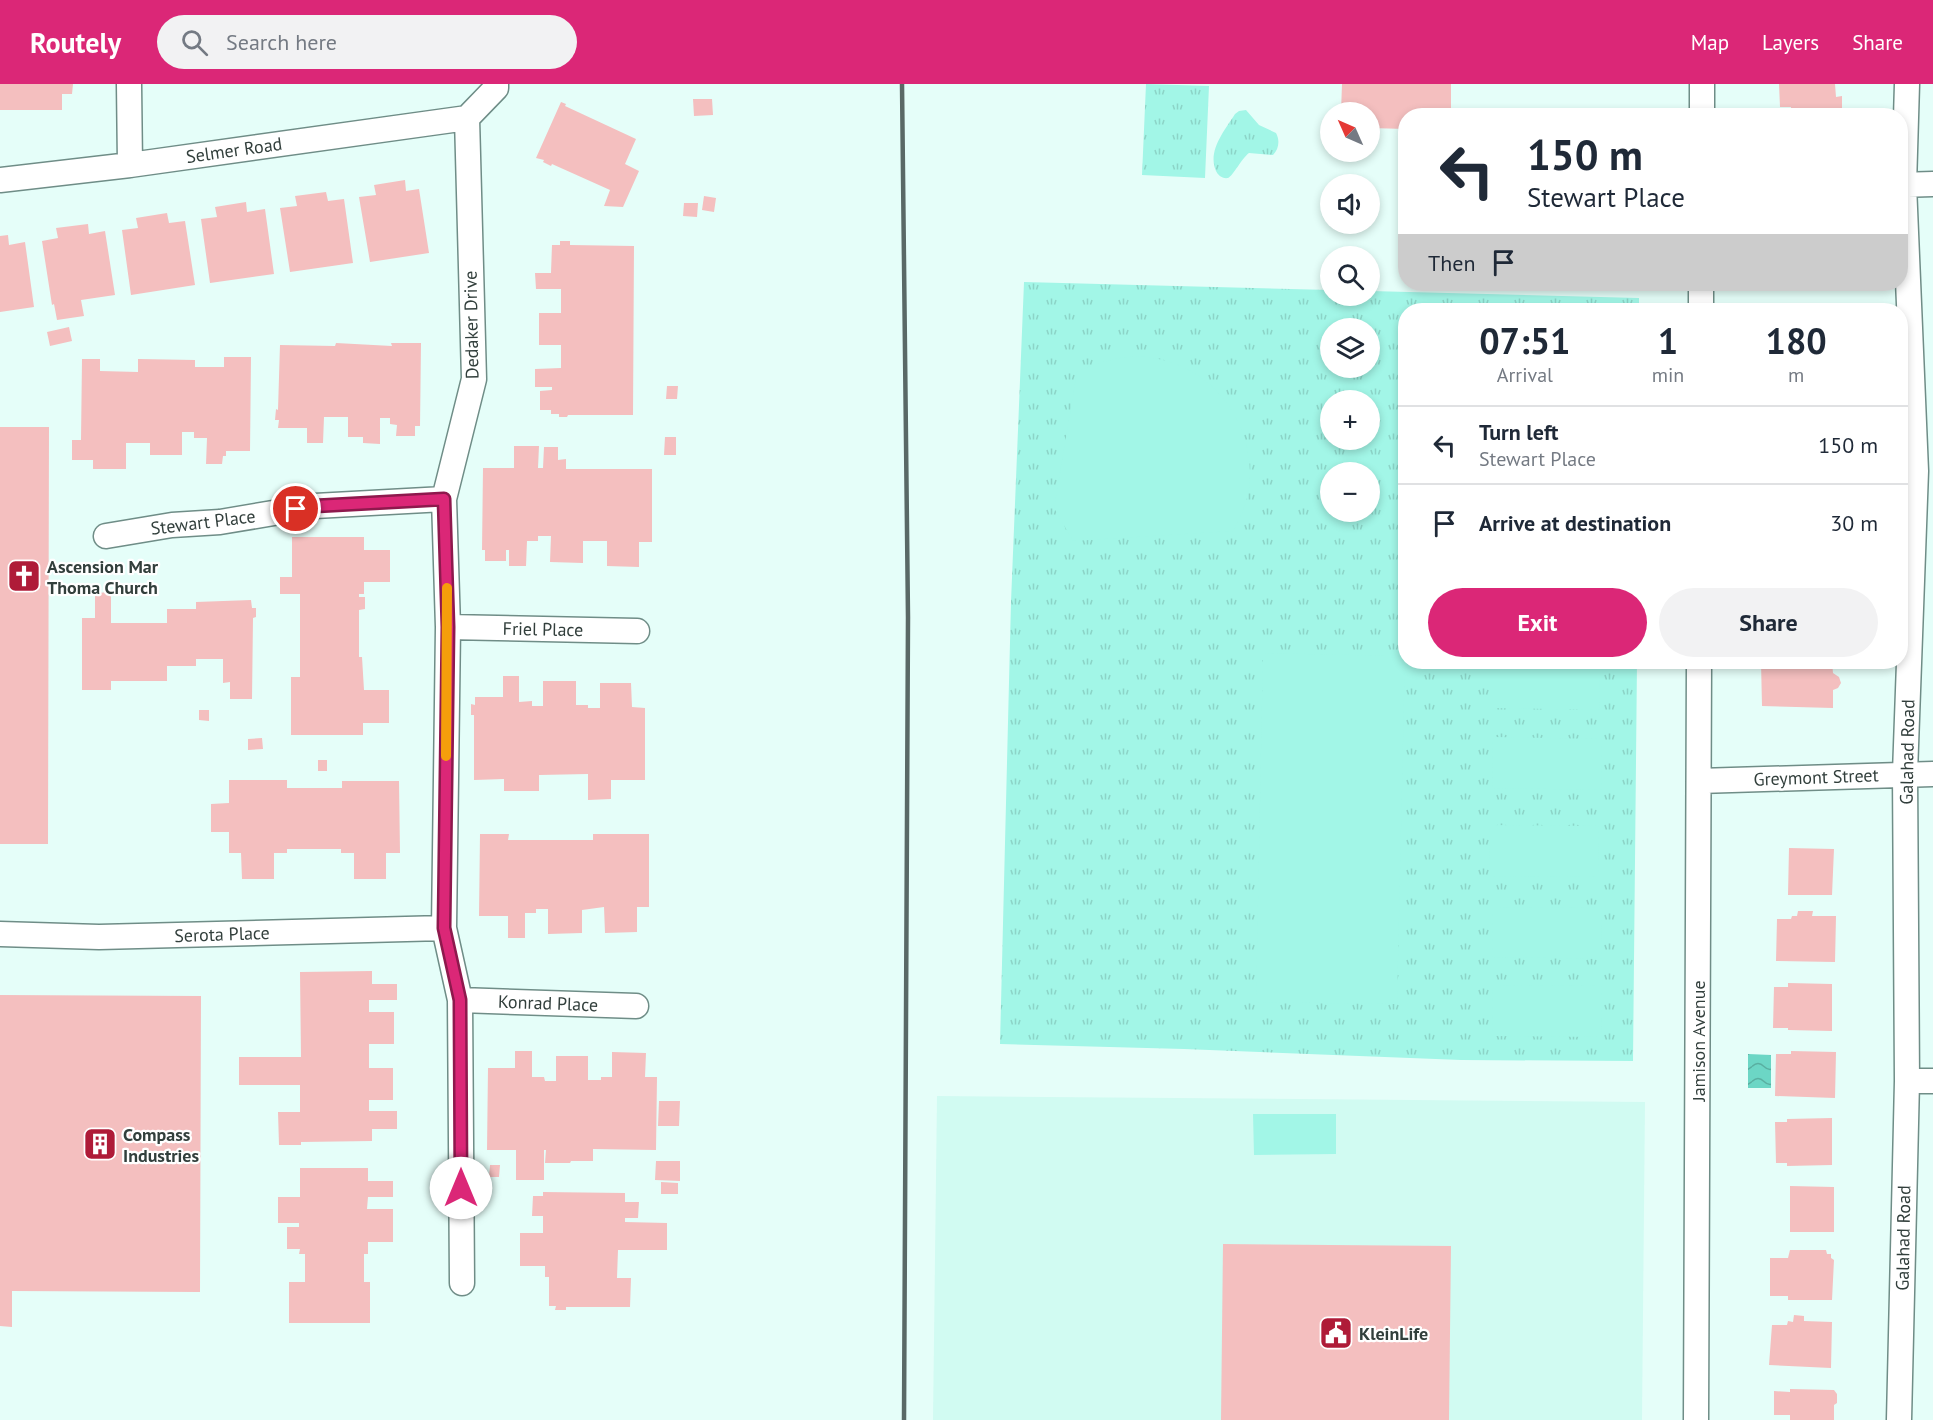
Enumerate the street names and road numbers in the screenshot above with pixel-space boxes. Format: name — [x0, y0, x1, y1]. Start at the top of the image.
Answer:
street label: Selmer Road — [184, 132, 284, 168]
street label: Dedaker Drive — [459, 271, 483, 379]
street label: Stewart Place — [149, 504, 257, 540]
street label: Friel Place — [503, 617, 583, 641]
street label: Galahad Road — [1895, 699, 1919, 805]
street label: Greymont Street — [1753, 763, 1879, 791]
street label: Serota Place — [174, 921, 270, 947]
street label: Jamison Avenue — [1687, 980, 1710, 1103]
street label: Konrad Place — [498, 990, 598, 1016]
street label: Galahad Road — [1891, 1185, 1915, 1291]

